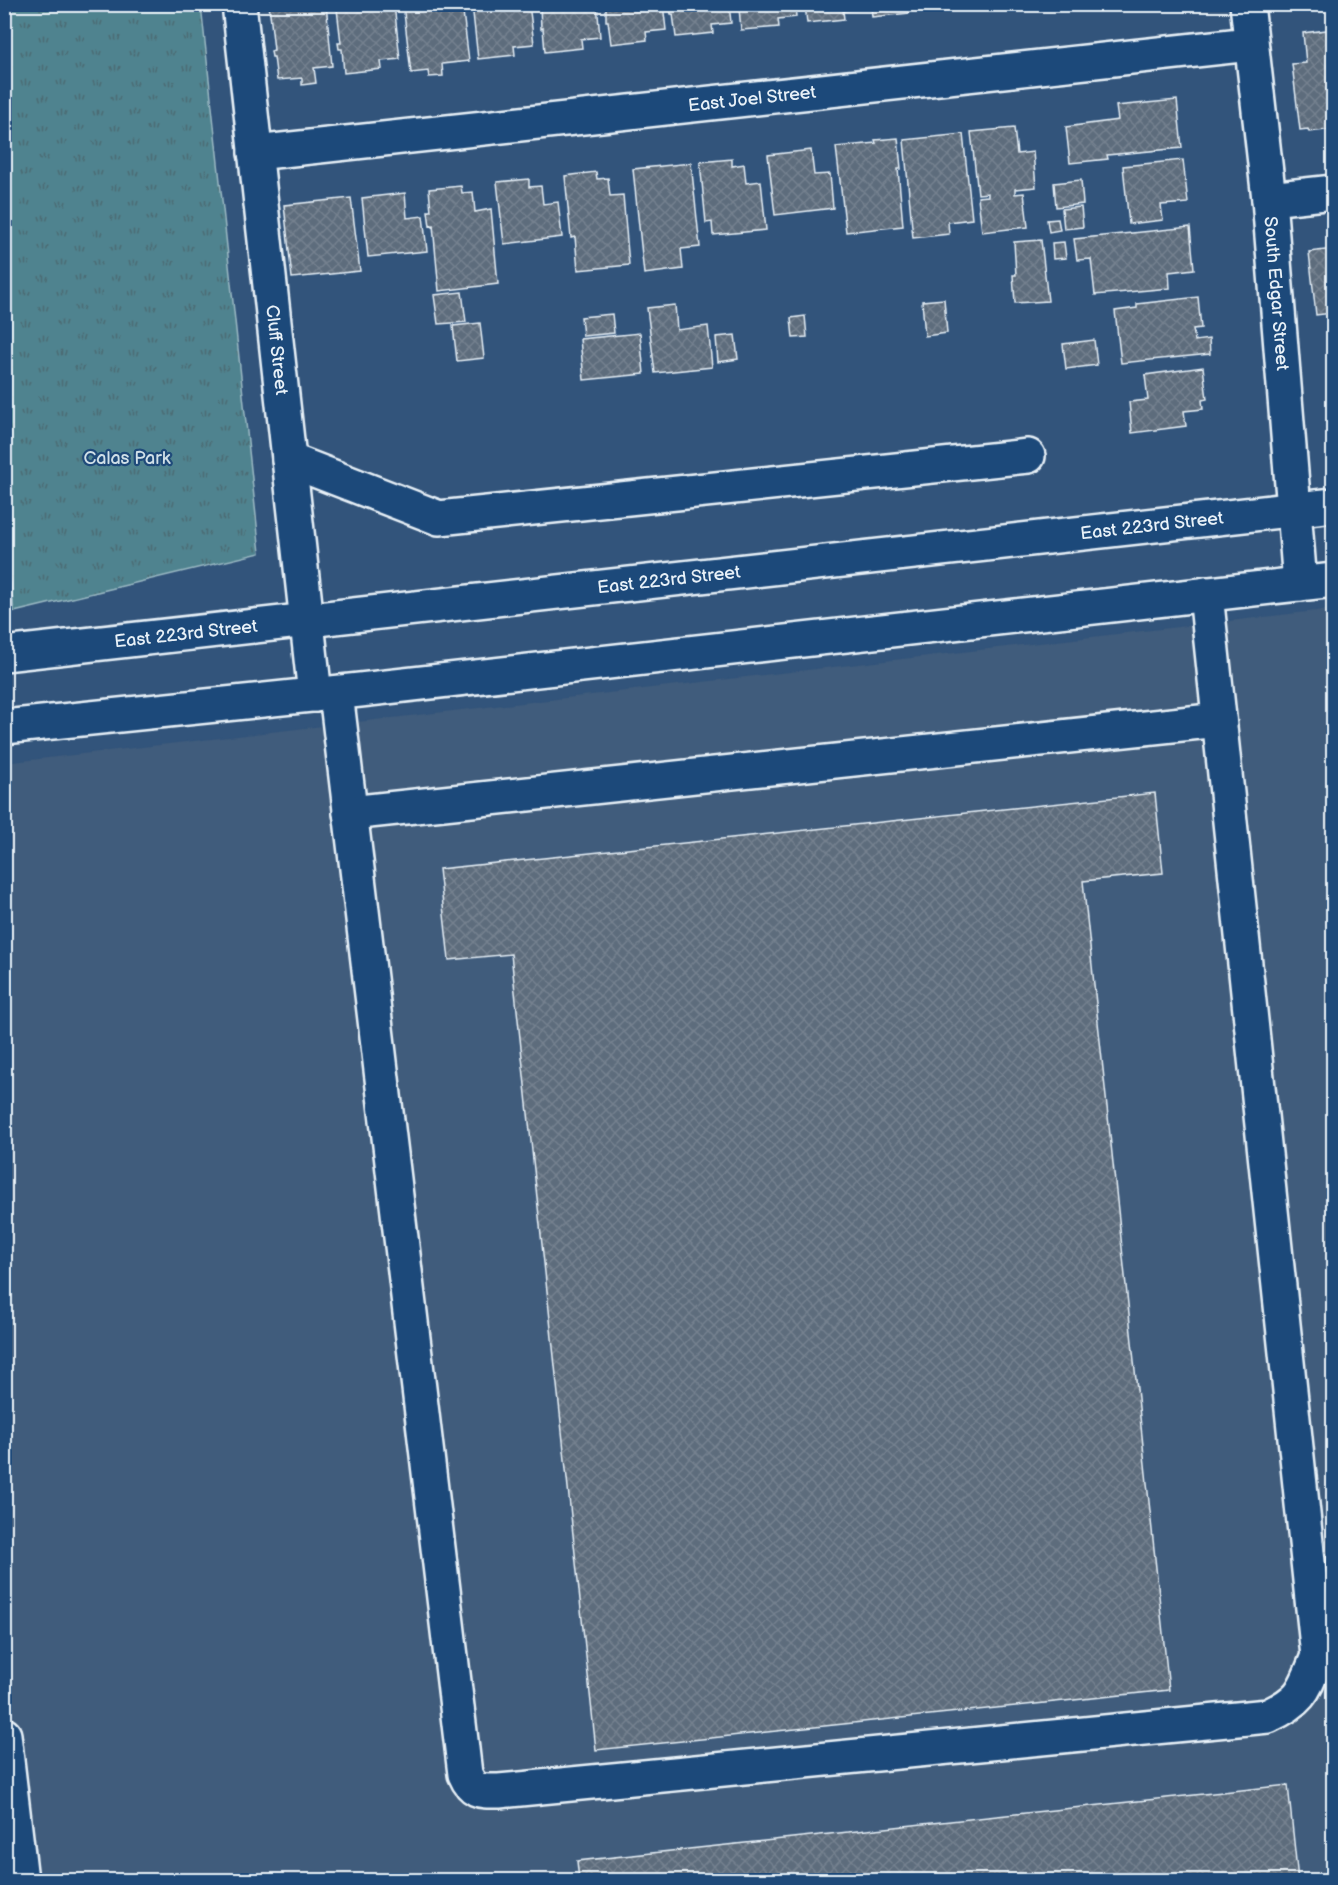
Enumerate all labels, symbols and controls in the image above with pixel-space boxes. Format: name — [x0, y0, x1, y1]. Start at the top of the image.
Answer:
street label: East Joel Street — [687, 81, 817, 116]
street label: South Edgar Street — [1260, 216, 1293, 372]
street label: Cluff Street — [262, 304, 292, 397]
park label: Calas Park — [84, 448, 171, 469]
street label: East 223rd Street — [1079, 507, 1225, 544]
street label: East 223rd Street — [596, 561, 742, 598]
street label: East 223rd Street — [113, 615, 259, 652]

